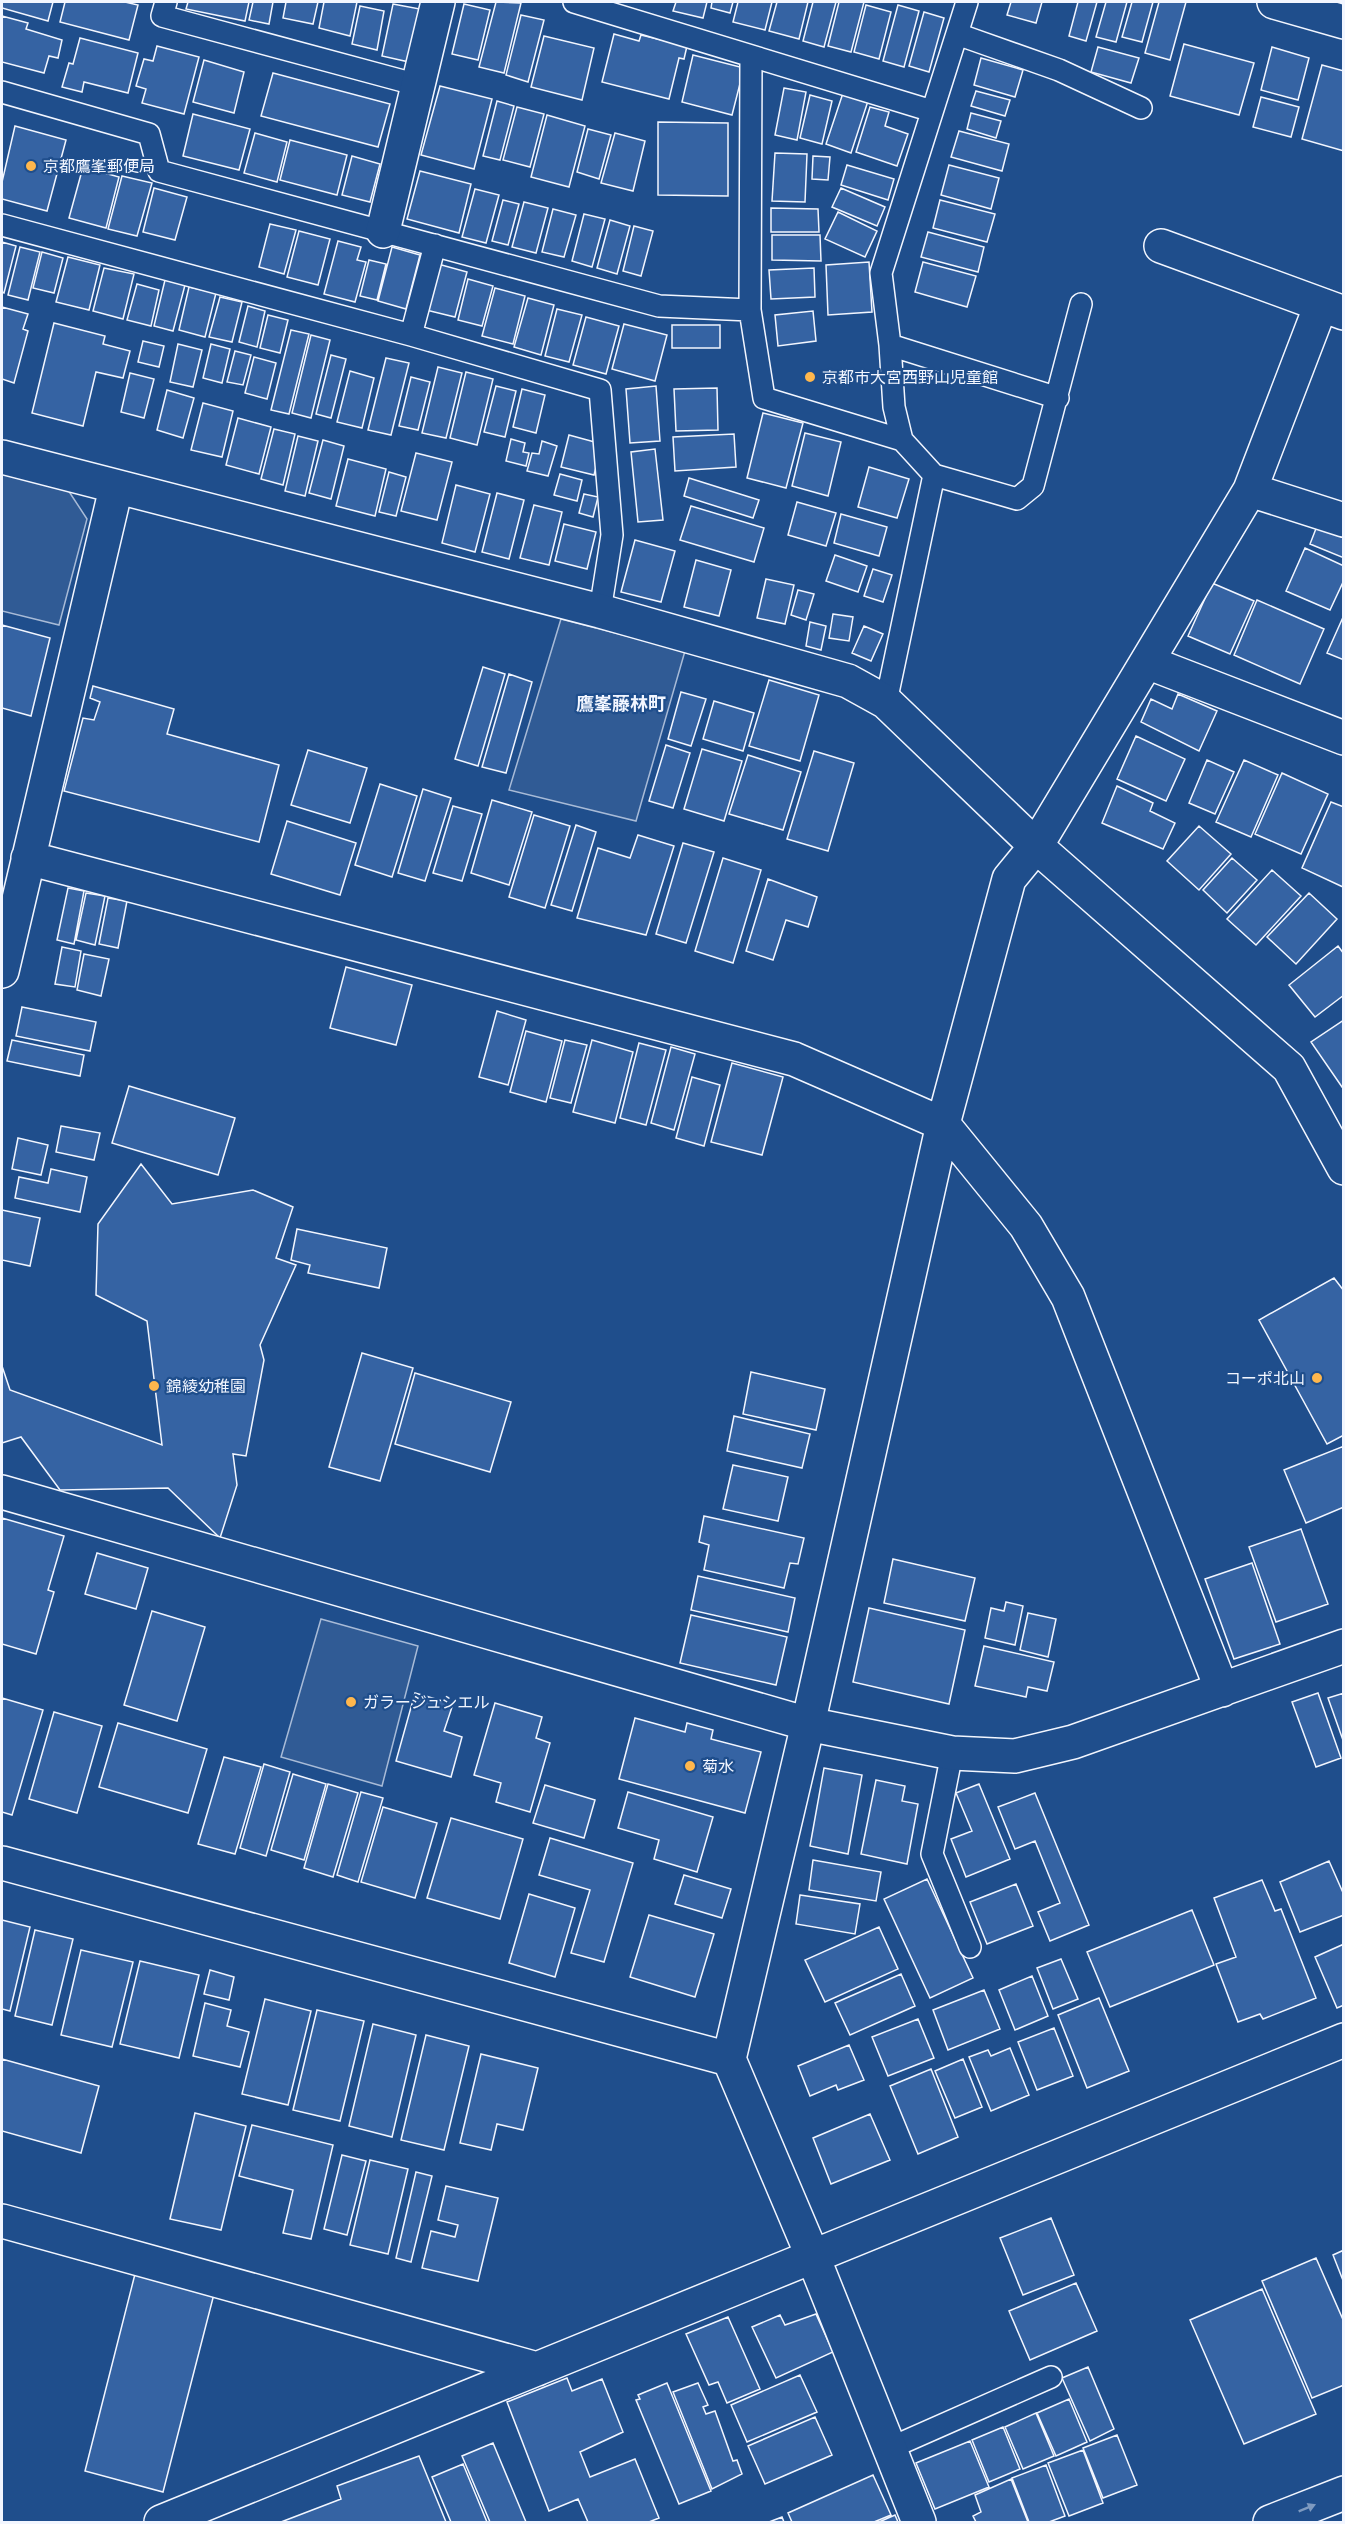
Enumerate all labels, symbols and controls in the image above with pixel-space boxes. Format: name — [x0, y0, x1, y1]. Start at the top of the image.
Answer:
place label: 京都鷹峯郵便局 — [43, 157, 155, 176]
marker: 京都鷹峯郵便局 — [24, 159, 38, 173]
place label: 京都市大宮西野山児童館 — [822, 368, 998, 387]
marker: 京都市大宮西野山児童館 — [803, 370, 817, 384]
district label: 鷹峯藤林町 — [576, 693, 666, 714]
place label: コーポ北山 — [1225, 1369, 1305, 1388]
marker: コーポ北山 — [1310, 1371, 1324, 1385]
place label: 錦綾幼稚園 — [166, 1377, 246, 1396]
marker: 錦綾幼稚園 — [147, 1379, 161, 1393]
place label: ガラージュシエル — [363, 1693, 490, 1712]
marker: ガラージュシエル — [344, 1695, 358, 1709]
place label: 菊水 — [702, 1757, 734, 1776]
marker: 菊水 — [683, 1759, 697, 1773]
one-way arrow — [1298, 2503, 1316, 2513]

